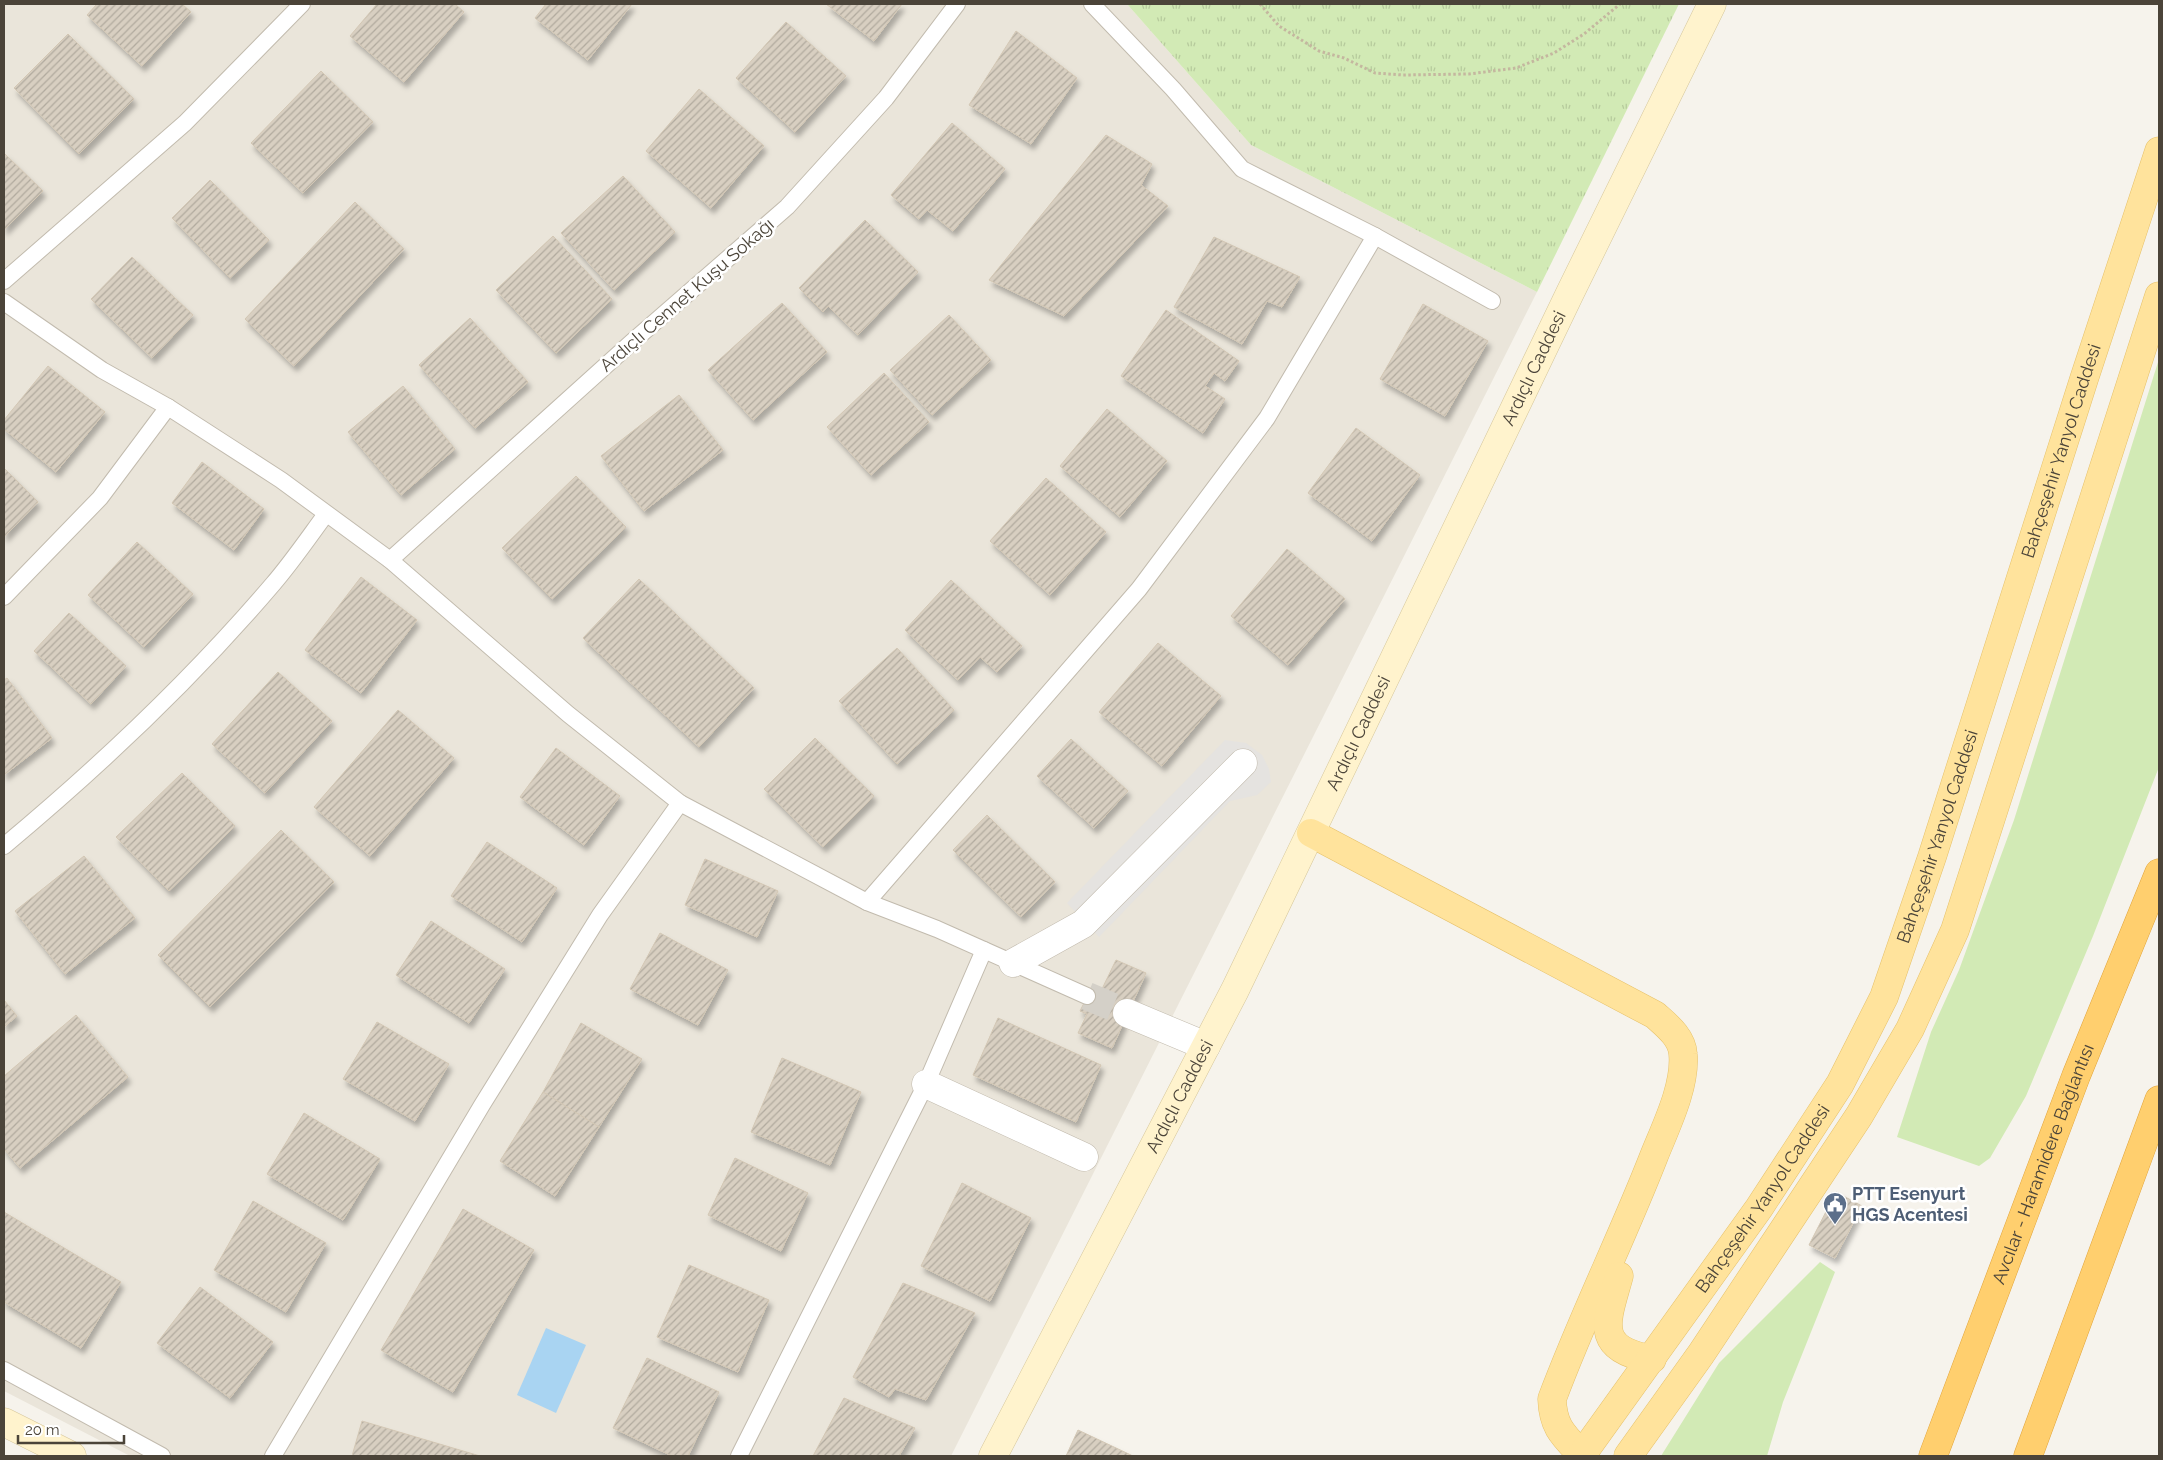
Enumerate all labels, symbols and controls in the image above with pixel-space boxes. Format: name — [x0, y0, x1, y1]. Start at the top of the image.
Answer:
street label: Ardıçlı Cennet Kuşu Sokağı — [595, 213, 778, 376]
street label: Ardıçlı Caddesi — [1497, 307, 1570, 429]
street label: Bahçeşehir Yanyol Caddesi — [2017, 341, 2105, 560]
street label: Ardıçlı Caddesi — [1322, 672, 1394, 794]
street label: Bahçeşehir Yanyol Caddesi — [1892, 727, 1982, 946]
street label: Ardıçlı Caddesi — [1141, 1036, 1217, 1156]
street label: Avcılar - Haramidere Bağlantısı — [1988, 1041, 2098, 1287]
street label: Bahçeşehir Yanyol Caddesi — [1691, 1100, 1834, 1297]
place label: PTT Esenyurt HGS Acentesi — [1852, 1183, 1968, 1225]
public building icon: PTT Esenyurt HGS Acentesi — [1822, 1191, 1848, 1225]
scale bar — [18, 1412, 124, 1444]
text: 20 m — [25, 1421, 60, 1439]

